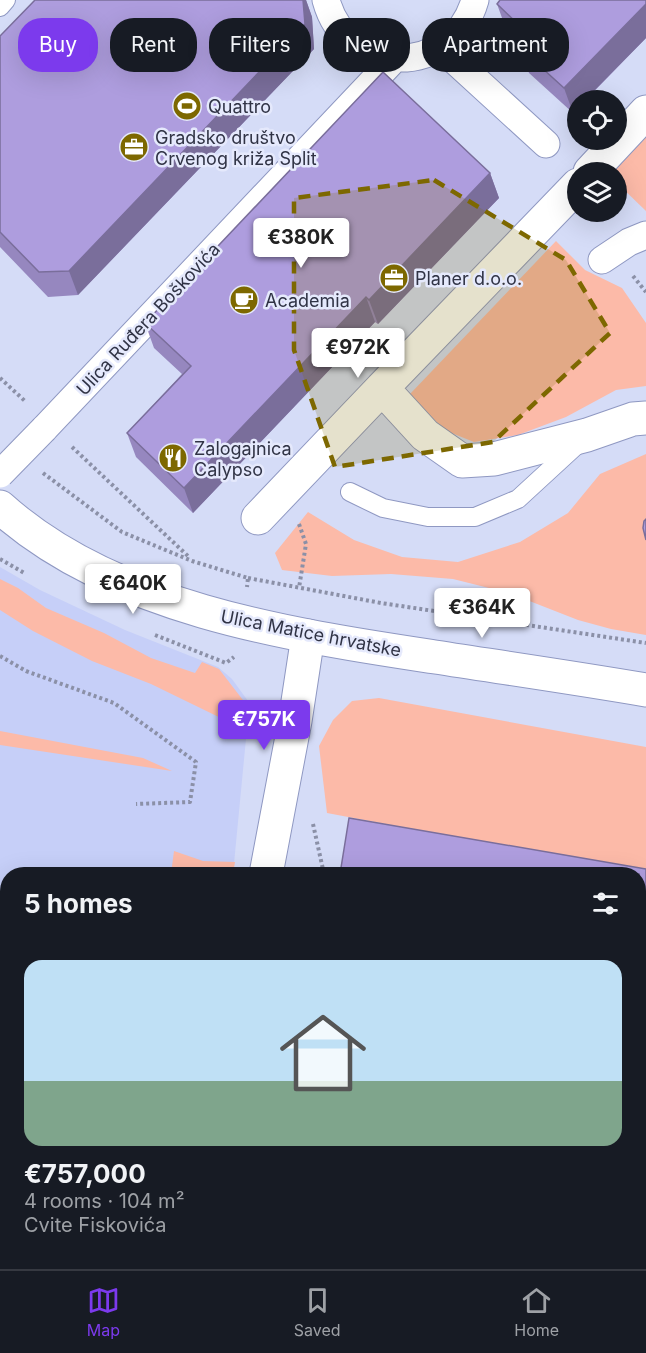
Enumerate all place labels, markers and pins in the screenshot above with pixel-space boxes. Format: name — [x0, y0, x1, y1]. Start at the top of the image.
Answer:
sports icon: Quattro — [171, 90, 203, 122]
place label: Quattro — [208, 96, 271, 117]
place label: Gradsko društvo Crvenog križa Split — [155, 127, 317, 169]
office icon: Gradsko društvo Crvenog križa Split — [118, 131, 150, 163]
pin: €380K — [259, 218, 343, 269]
office icon: Planer d.o.o. — [378, 262, 410, 294]
place label: Planer d.o.o. — [415, 268, 522, 289]
cafe icon: Academia — [228, 284, 260, 316]
place label: Academia — [265, 290, 350, 311]
pin: €972K — [316, 328, 400, 379]
place label: Zalogajnica Calypso — [194, 438, 292, 480]
restaurant icon: Zalogajnica Calypso — [157, 442, 189, 474]
pin: €640K — [91, 564, 175, 615]
pin: €364K — [440, 588, 524, 639]
pin: €757K — [222, 700, 306, 751]

